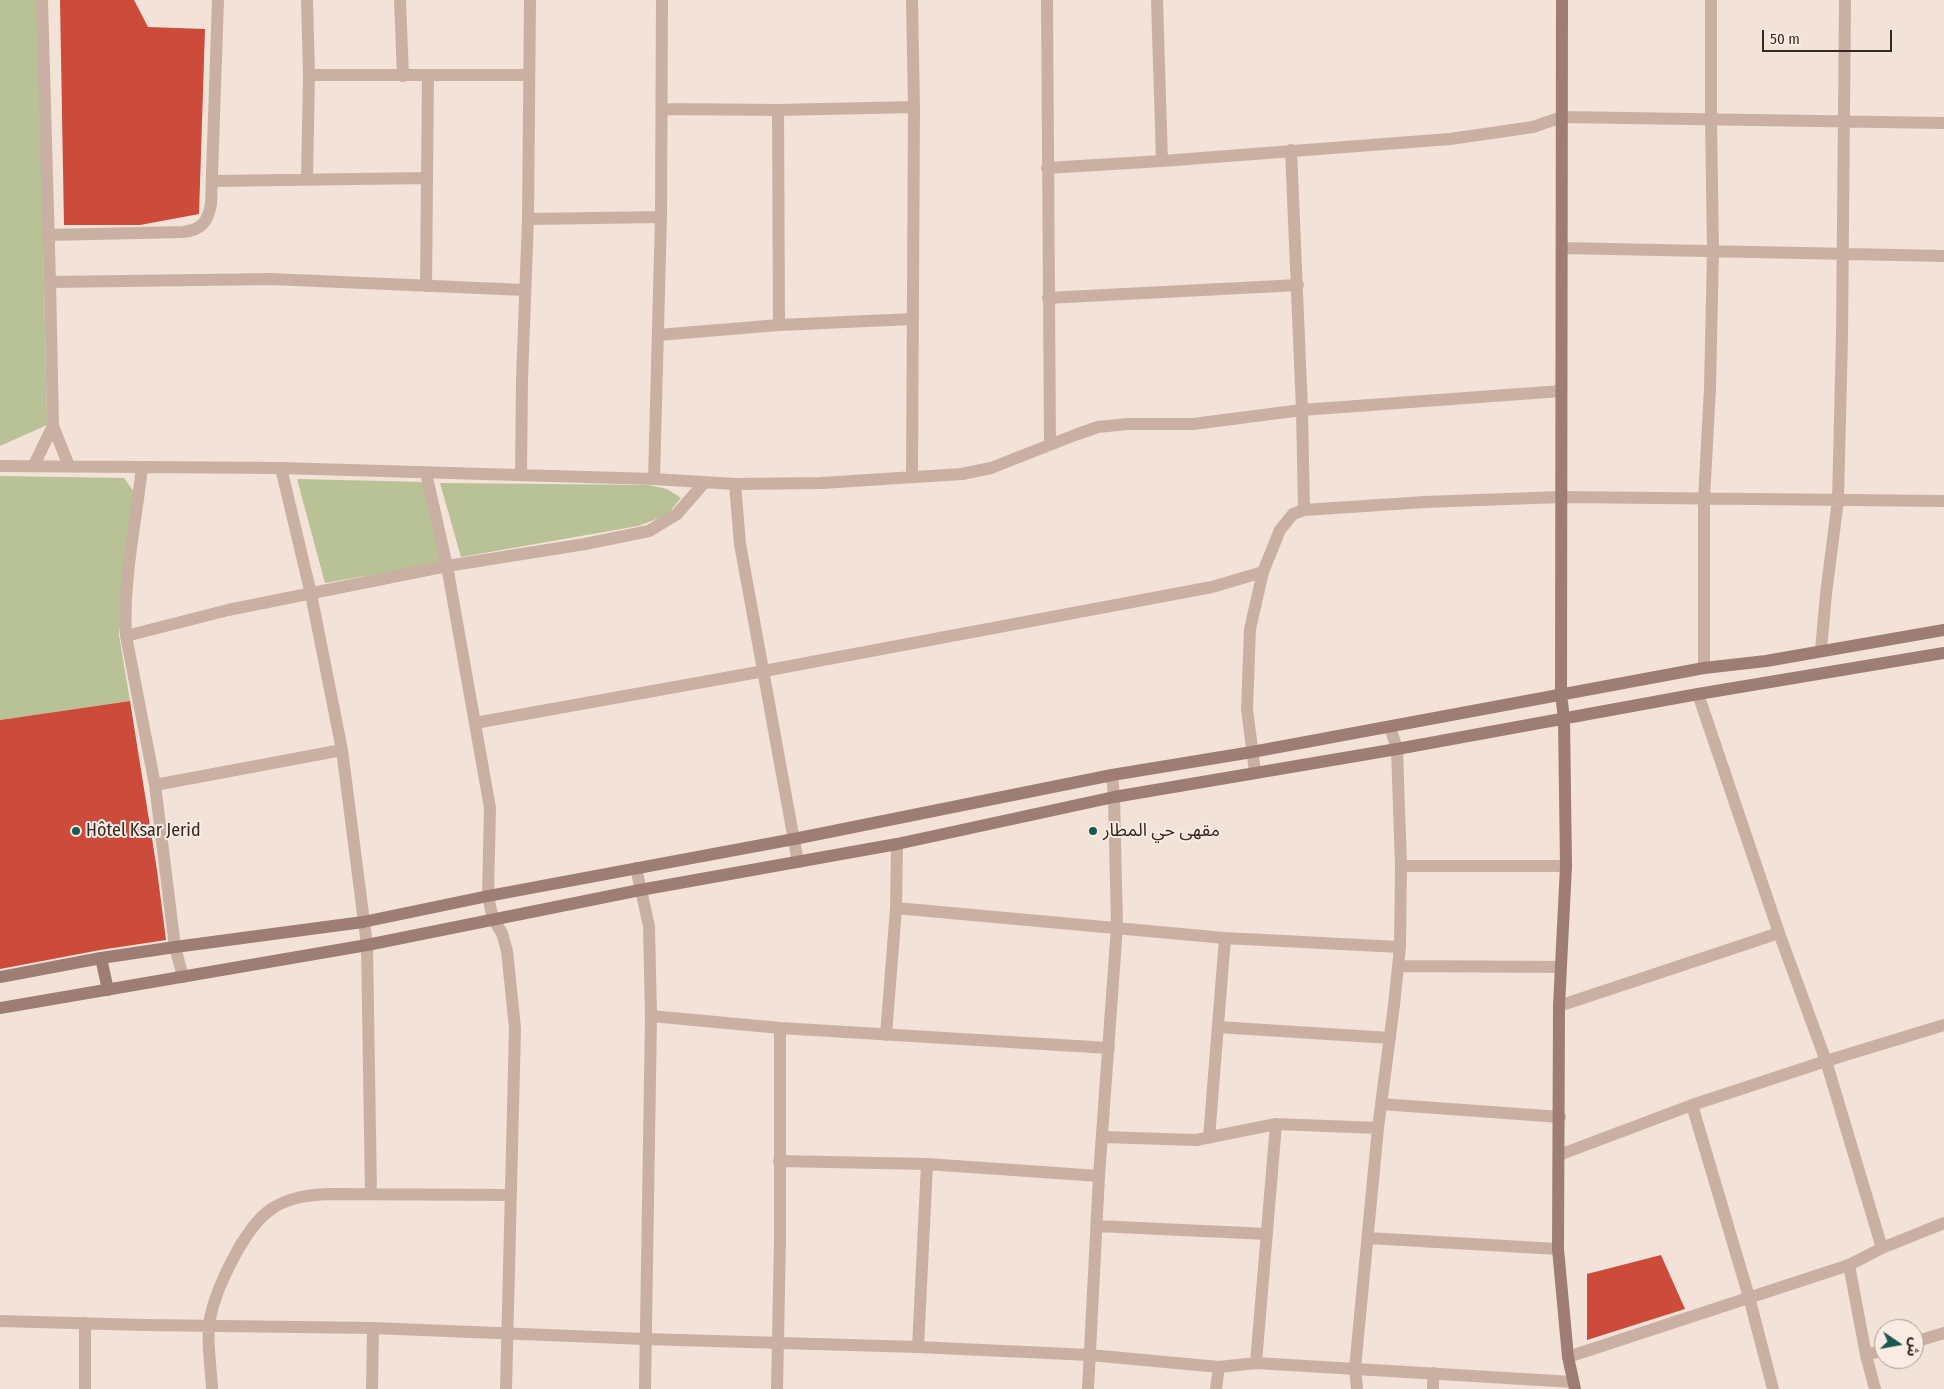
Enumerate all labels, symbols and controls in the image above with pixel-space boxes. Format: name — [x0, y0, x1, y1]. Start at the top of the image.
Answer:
scale bar — [1764, 20, 1894, 52]
text: 50 m — [1770, 30, 1800, 48]
place label: Hôtel Ksar Jerid — [86, 820, 201, 842]
place label: مقهى حي المطار — [1103, 820, 1220, 842]
marker: Hôtel Ksar Jerid — [70, 825, 82, 837]
marker: مقهى حي المطار — [1087, 825, 1099, 837]
north arrow — [1874, 1319, 1924, 1369]
text: ش — [1903, 1336, 1923, 1358]

